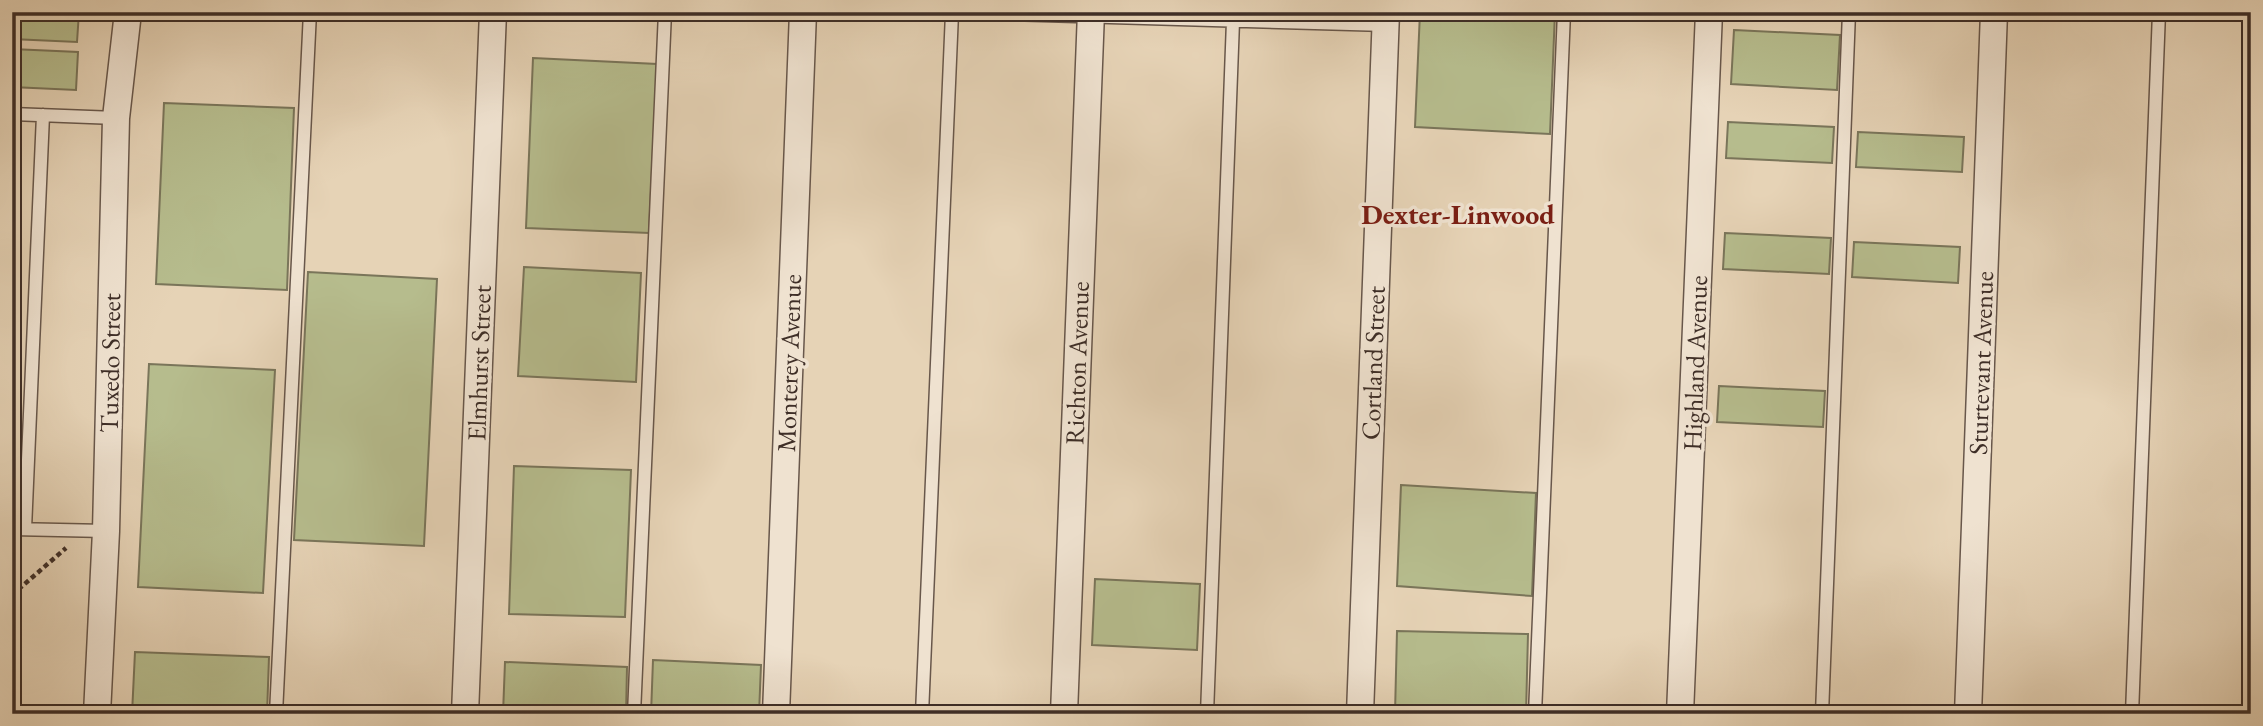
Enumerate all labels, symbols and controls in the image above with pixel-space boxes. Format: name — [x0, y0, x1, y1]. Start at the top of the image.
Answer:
district label: Dexter-Linwood — [1361, 196, 1555, 232]
street label: Sturtevant Avenue — [1961, 270, 2001, 456]
street label: Monterey Avenue — [769, 274, 809, 452]
street label: Highland Avenue — [1675, 275, 1715, 451]
street label: Richton Avenue — [1057, 281, 1097, 445]
street label: Elmhurst Street — [459, 285, 499, 441]
street label: Cortland Street — [1353, 285, 1393, 441]
street label: Tuxedo Street — [92, 293, 128, 433]

